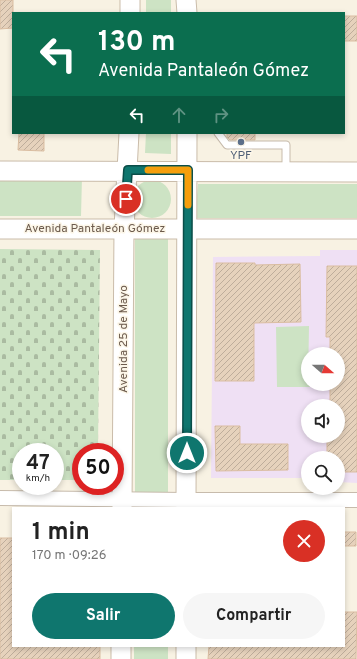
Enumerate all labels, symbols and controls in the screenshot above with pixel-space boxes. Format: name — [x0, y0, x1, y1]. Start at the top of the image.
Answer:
text: 130 m — [98, 25, 176, 61]
icon: left — [32, 28, 84, 80]
text: Avenida Pantaleón Gómez — [98, 60, 309, 83]
icon: left — [126, 104, 148, 126]
icon: ahead — [168, 104, 190, 126]
icon: right — [210, 104, 232, 126]
marker: YPF — [236, 137, 246, 147]
place label: YPF — [230, 148, 252, 164]
pin — [109, 182, 143, 216]
icon: arrive — [115, 188, 137, 210]
street label: Avenida Pantaleón Gómez — [25, 221, 165, 237]
street label: Avenida 25 de Mayo — [116, 285, 132, 393]
north arrow — [301, 347, 345, 391]
map controls — [301, 347, 345, 495]
button: sound — [301, 399, 345, 443]
position arrow — [166, 432, 208, 474]
speed limit sign: 50 — [72, 443, 124, 495]
text: 47 — [26, 451, 50, 477]
button: search — [301, 451, 345, 495]
text: km/h — [26, 472, 50, 485]
text: 1 min — [32, 518, 90, 548]
button: close — [283, 520, 325, 562]
text: 170 m · 09:26 — [32, 548, 106, 564]
button: Salir — [32, 593, 175, 639]
button: Compartir — [183, 593, 325, 639]

